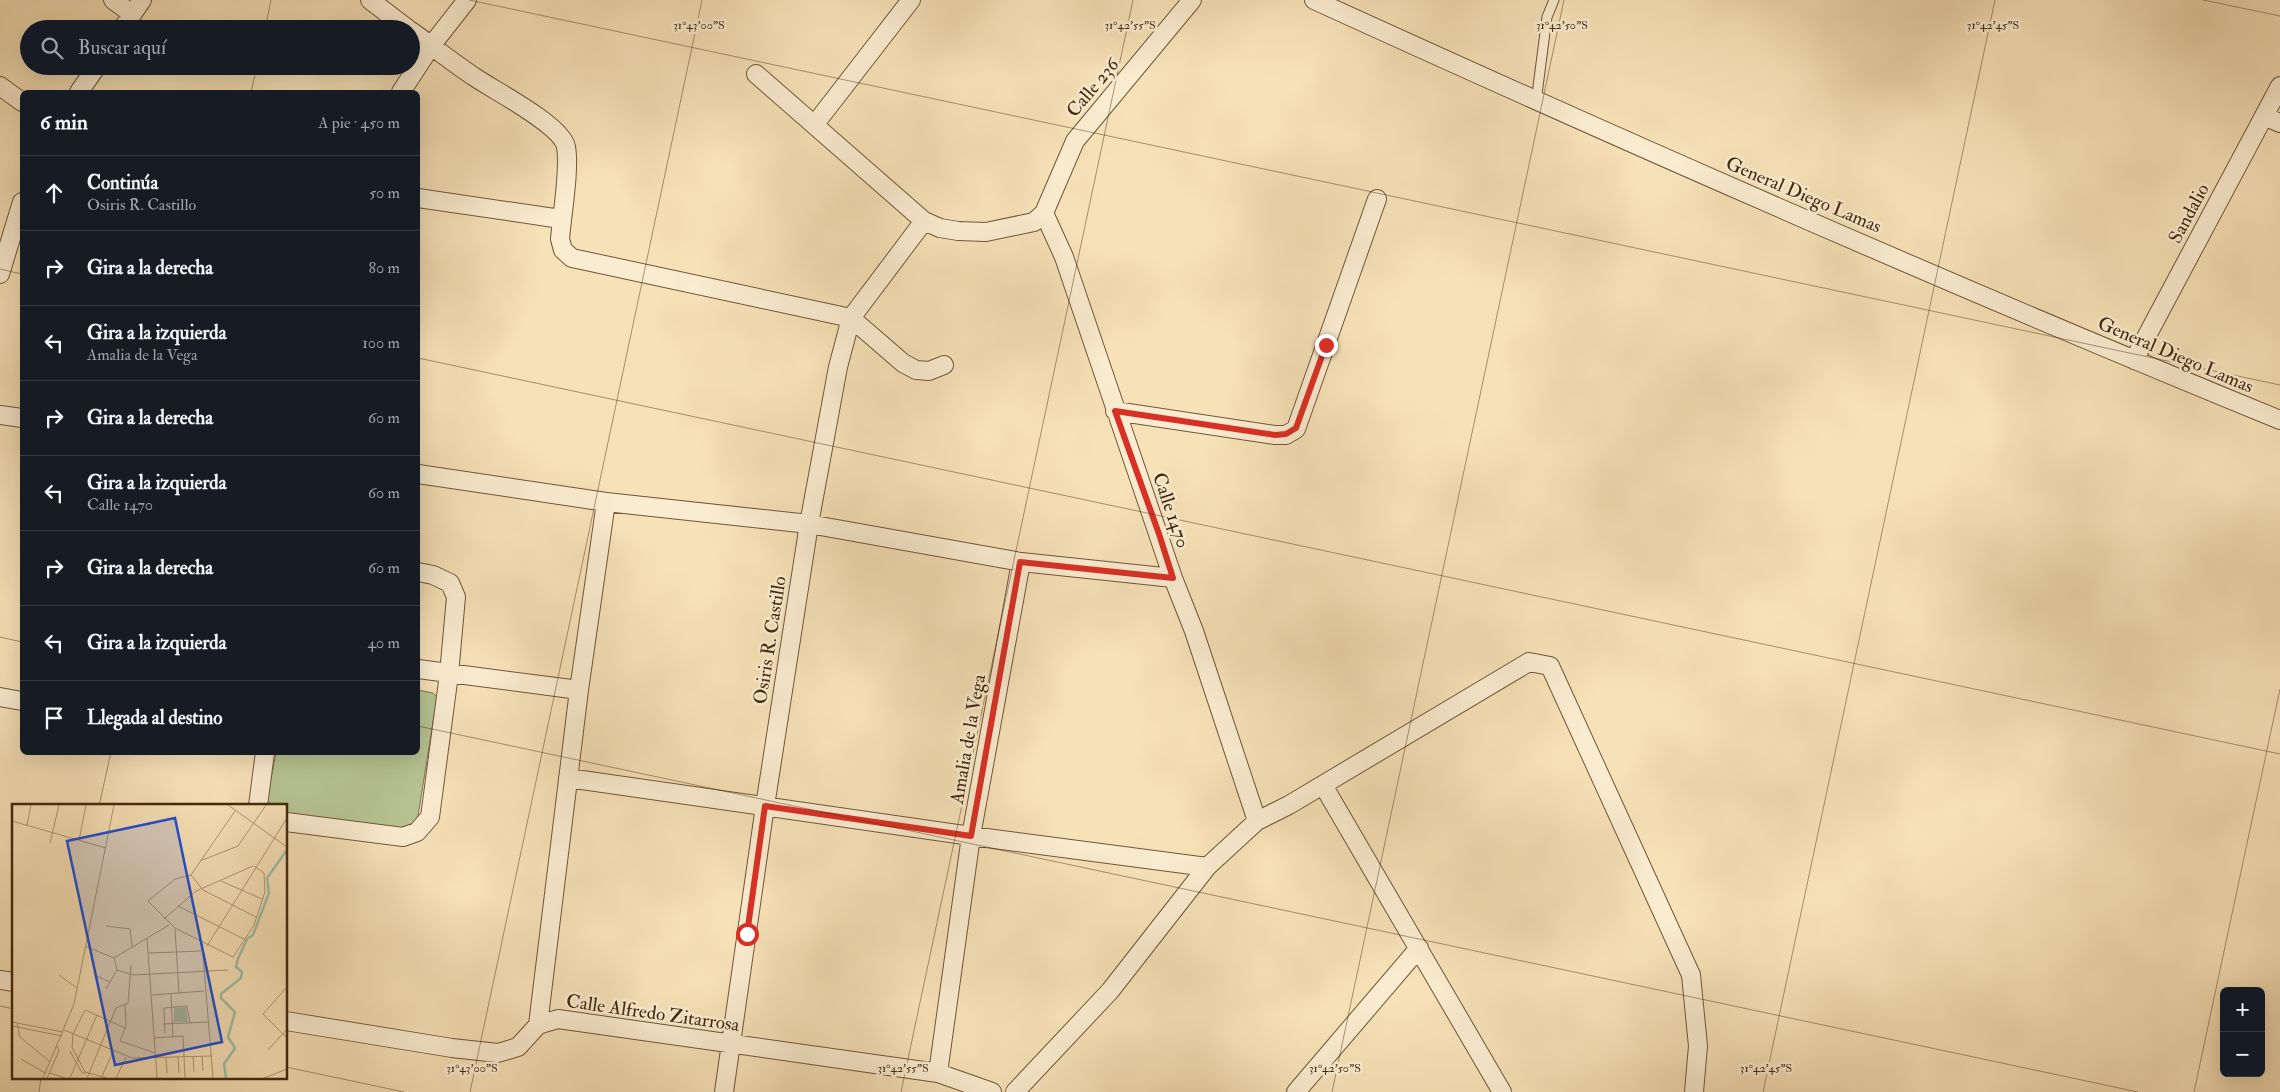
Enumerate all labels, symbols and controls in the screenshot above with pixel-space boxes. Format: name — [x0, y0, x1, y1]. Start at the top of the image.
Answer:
text: 31°43'00"S — [673, 18, 725, 33]
text: 31°42'55"S — [1104, 18, 1156, 33]
text: 31°42'50"S — [1536, 18, 1588, 33]
text: 31°42'45"S — [1967, 18, 2019, 33]
search box — [20, 20, 420, 75]
icon: search — [38, 34, 66, 62]
text: Buscar aquí — [78, 36, 166, 60]
street label: Calle 236 — [1061, 52, 1125, 122]
text: 6 min — [40, 109, 88, 136]
text: A pie · 450 m — [318, 113, 400, 133]
street label: General Diego Lamas — [1722, 151, 1885, 239]
text: Continúa — [87, 171, 158, 195]
icon: ahead — [40, 179, 68, 207]
street label: Sandalio — [2163, 179, 2215, 247]
text: 50 m — [369, 183, 400, 203]
text: Osiris R. Castillo — [87, 195, 196, 215]
icon: right — [40, 254, 68, 282]
text: Gira a la derecha — [87, 256, 213, 280]
text: 80 m — [369, 258, 400, 278]
street label: General Diego Lamas — [2094, 311, 2257, 399]
text: Gira a la izquierda — [87, 321, 226, 345]
icon: left — [40, 329, 68, 357]
text: 100 m — [362, 333, 400, 353]
route end — [1315, 334, 1338, 357]
text: Amalia de la Vega — [87, 345, 198, 365]
icon: right — [40, 404, 68, 432]
text: Gira a la derecha — [87, 406, 213, 430]
text: 60 m — [368, 408, 400, 428]
street label: Calle 1470 — [1147, 469, 1195, 551]
text: Gira a la izquierda — [87, 471, 226, 495]
icon: left — [40, 479, 68, 507]
text: 60 m — [368, 483, 400, 503]
text: Calle 1470 — [87, 495, 153, 515]
icon: right — [40, 554, 68, 582]
text: Gira a la derecha — [87, 556, 213, 580]
text: 60 m — [368, 558, 400, 578]
street label: Osiris R. Castillo — [748, 574, 792, 706]
icon: left — [40, 629, 68, 657]
text: Gira a la izquierda — [87, 631, 226, 655]
text: 40 m — [367, 633, 400, 653]
street label: Amalia de la Vega — [945, 672, 991, 807]
icon: arrive — [40, 704, 68, 732]
text: Llegada al destino — [87, 706, 222, 730]
inset map — [12, 804, 288, 1080]
route start — [736, 923, 759, 946]
map controls — [2220, 987, 2265, 1077]
button: + — [2220, 987, 2265, 1032]
street label: Calle Alfredo Zitarrosa — [565, 989, 741, 1037]
button: − — [2220, 1032, 2265, 1077]
text: 31°43'00"S — [446, 1061, 498, 1076]
text: 31°42'55"S — [877, 1061, 929, 1076]
text: 31°42'50"S — [1309, 1061, 1361, 1076]
text: 31°42'45"S — [1740, 1061, 1792, 1076]

